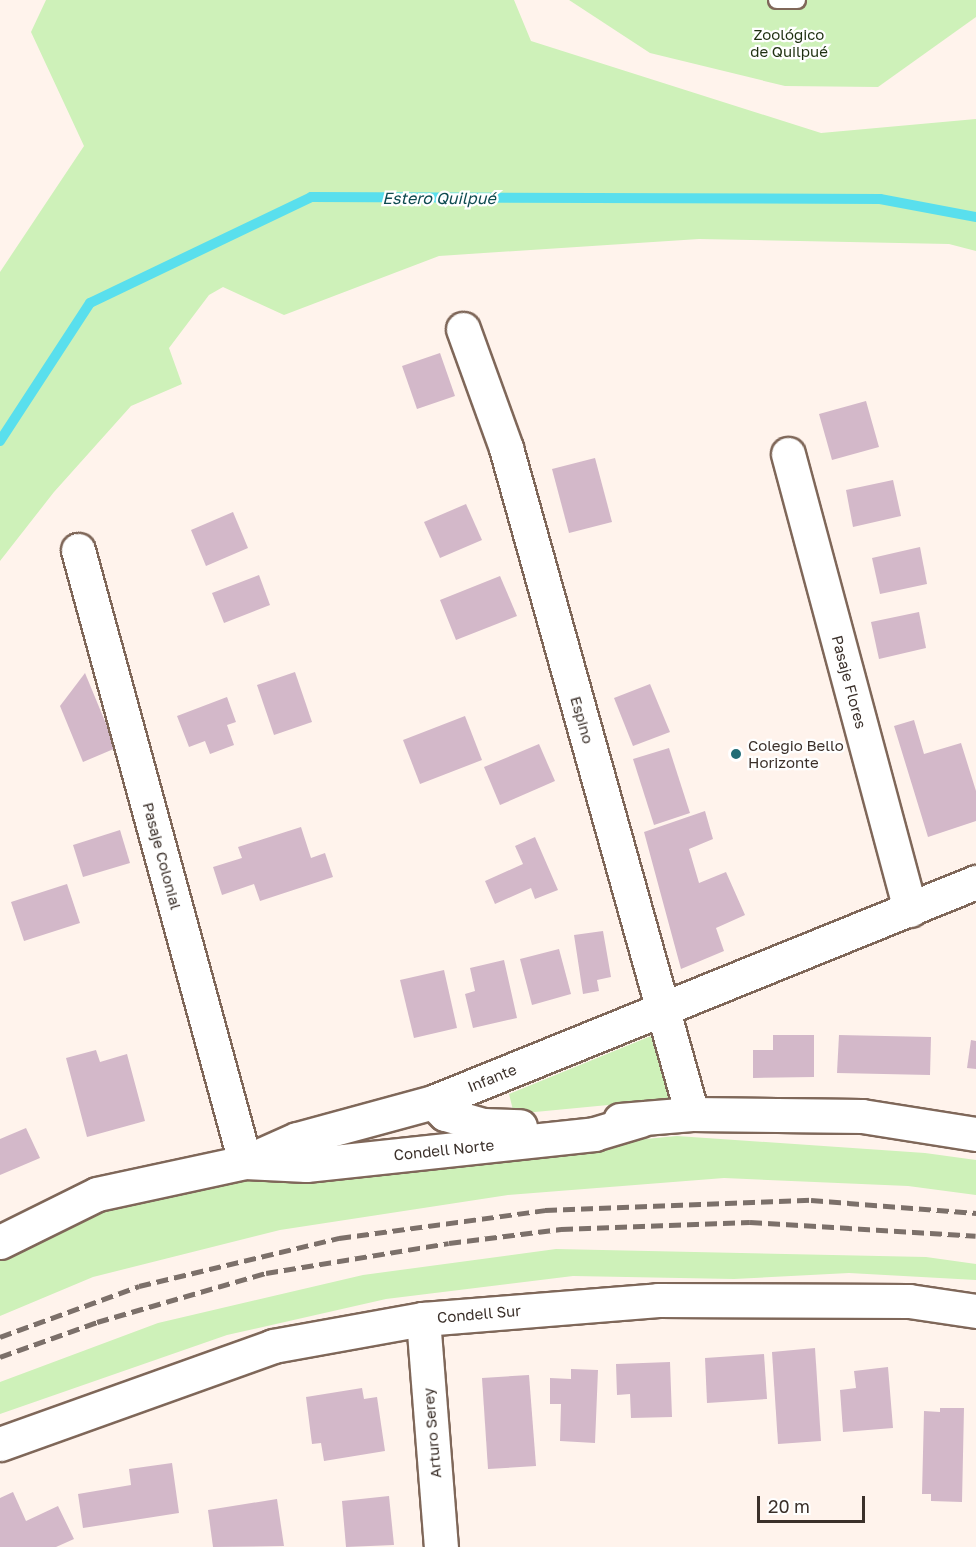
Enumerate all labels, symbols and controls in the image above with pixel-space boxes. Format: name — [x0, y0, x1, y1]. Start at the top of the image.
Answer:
park label: Zoológico de Quilpué — [750, 25, 828, 60]
water label: Estero Quilpué — [382, 188, 496, 208]
street label: Pasaje Flores — [828, 633, 870, 731]
street label: Espino — [567, 694, 597, 746]
place label: Colegio Bello Horizonte — [748, 736, 844, 771]
marker: Colegio Bello Horizonte — [729, 747, 743, 761]
street label: Pasaje Colonial — [139, 800, 185, 912]
street label: Infante — [465, 1060, 519, 1096]
street label: Condell Norte — [393, 1136, 495, 1164]
street label: Condell Sur — [436, 1301, 522, 1327]
street label: Arturo Serey — [419, 1387, 445, 1479]
scale bar — [760, 1484, 868, 1522]
text: 20 m — [768, 1495, 810, 1517]

